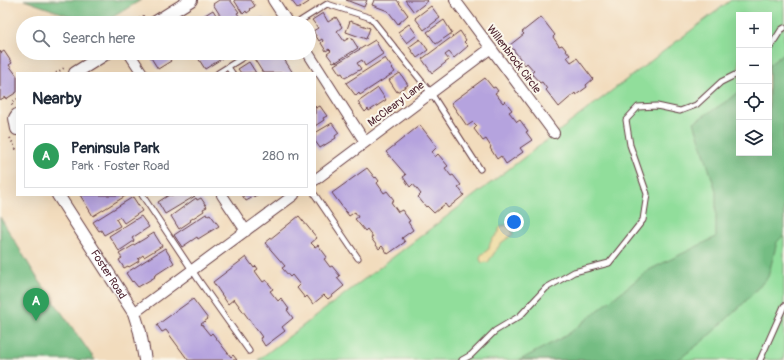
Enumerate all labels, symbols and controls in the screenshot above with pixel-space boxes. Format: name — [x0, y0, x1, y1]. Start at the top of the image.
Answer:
map controls — [736, 12, 772, 156]
button: + — [736, 12, 772, 48]
search box — [16, 16, 316, 60]
street label: Willenbrock Circle — [484, 22, 544, 96]
icon: search — [30, 27, 52, 49]
text: Search here — [62, 29, 135, 48]
button: − — [736, 48, 772, 84]
street label: McCleary Lane — [365, 78, 427, 129]
button: locate — [736, 84, 772, 120]
text: Nearby — [32, 88, 81, 109]
button: layers — [736, 120, 772, 156]
text: Peninsula Park — [71, 139, 160, 158]
text: A — [42, 148, 50, 164]
text: 280 m — [262, 148, 299, 164]
text: Park · Foster Road — [71, 158, 170, 174]
your location — [504, 212, 524, 232]
street label: Foster Road — [88, 247, 130, 301]
pin: A — [23, 288, 49, 321]

